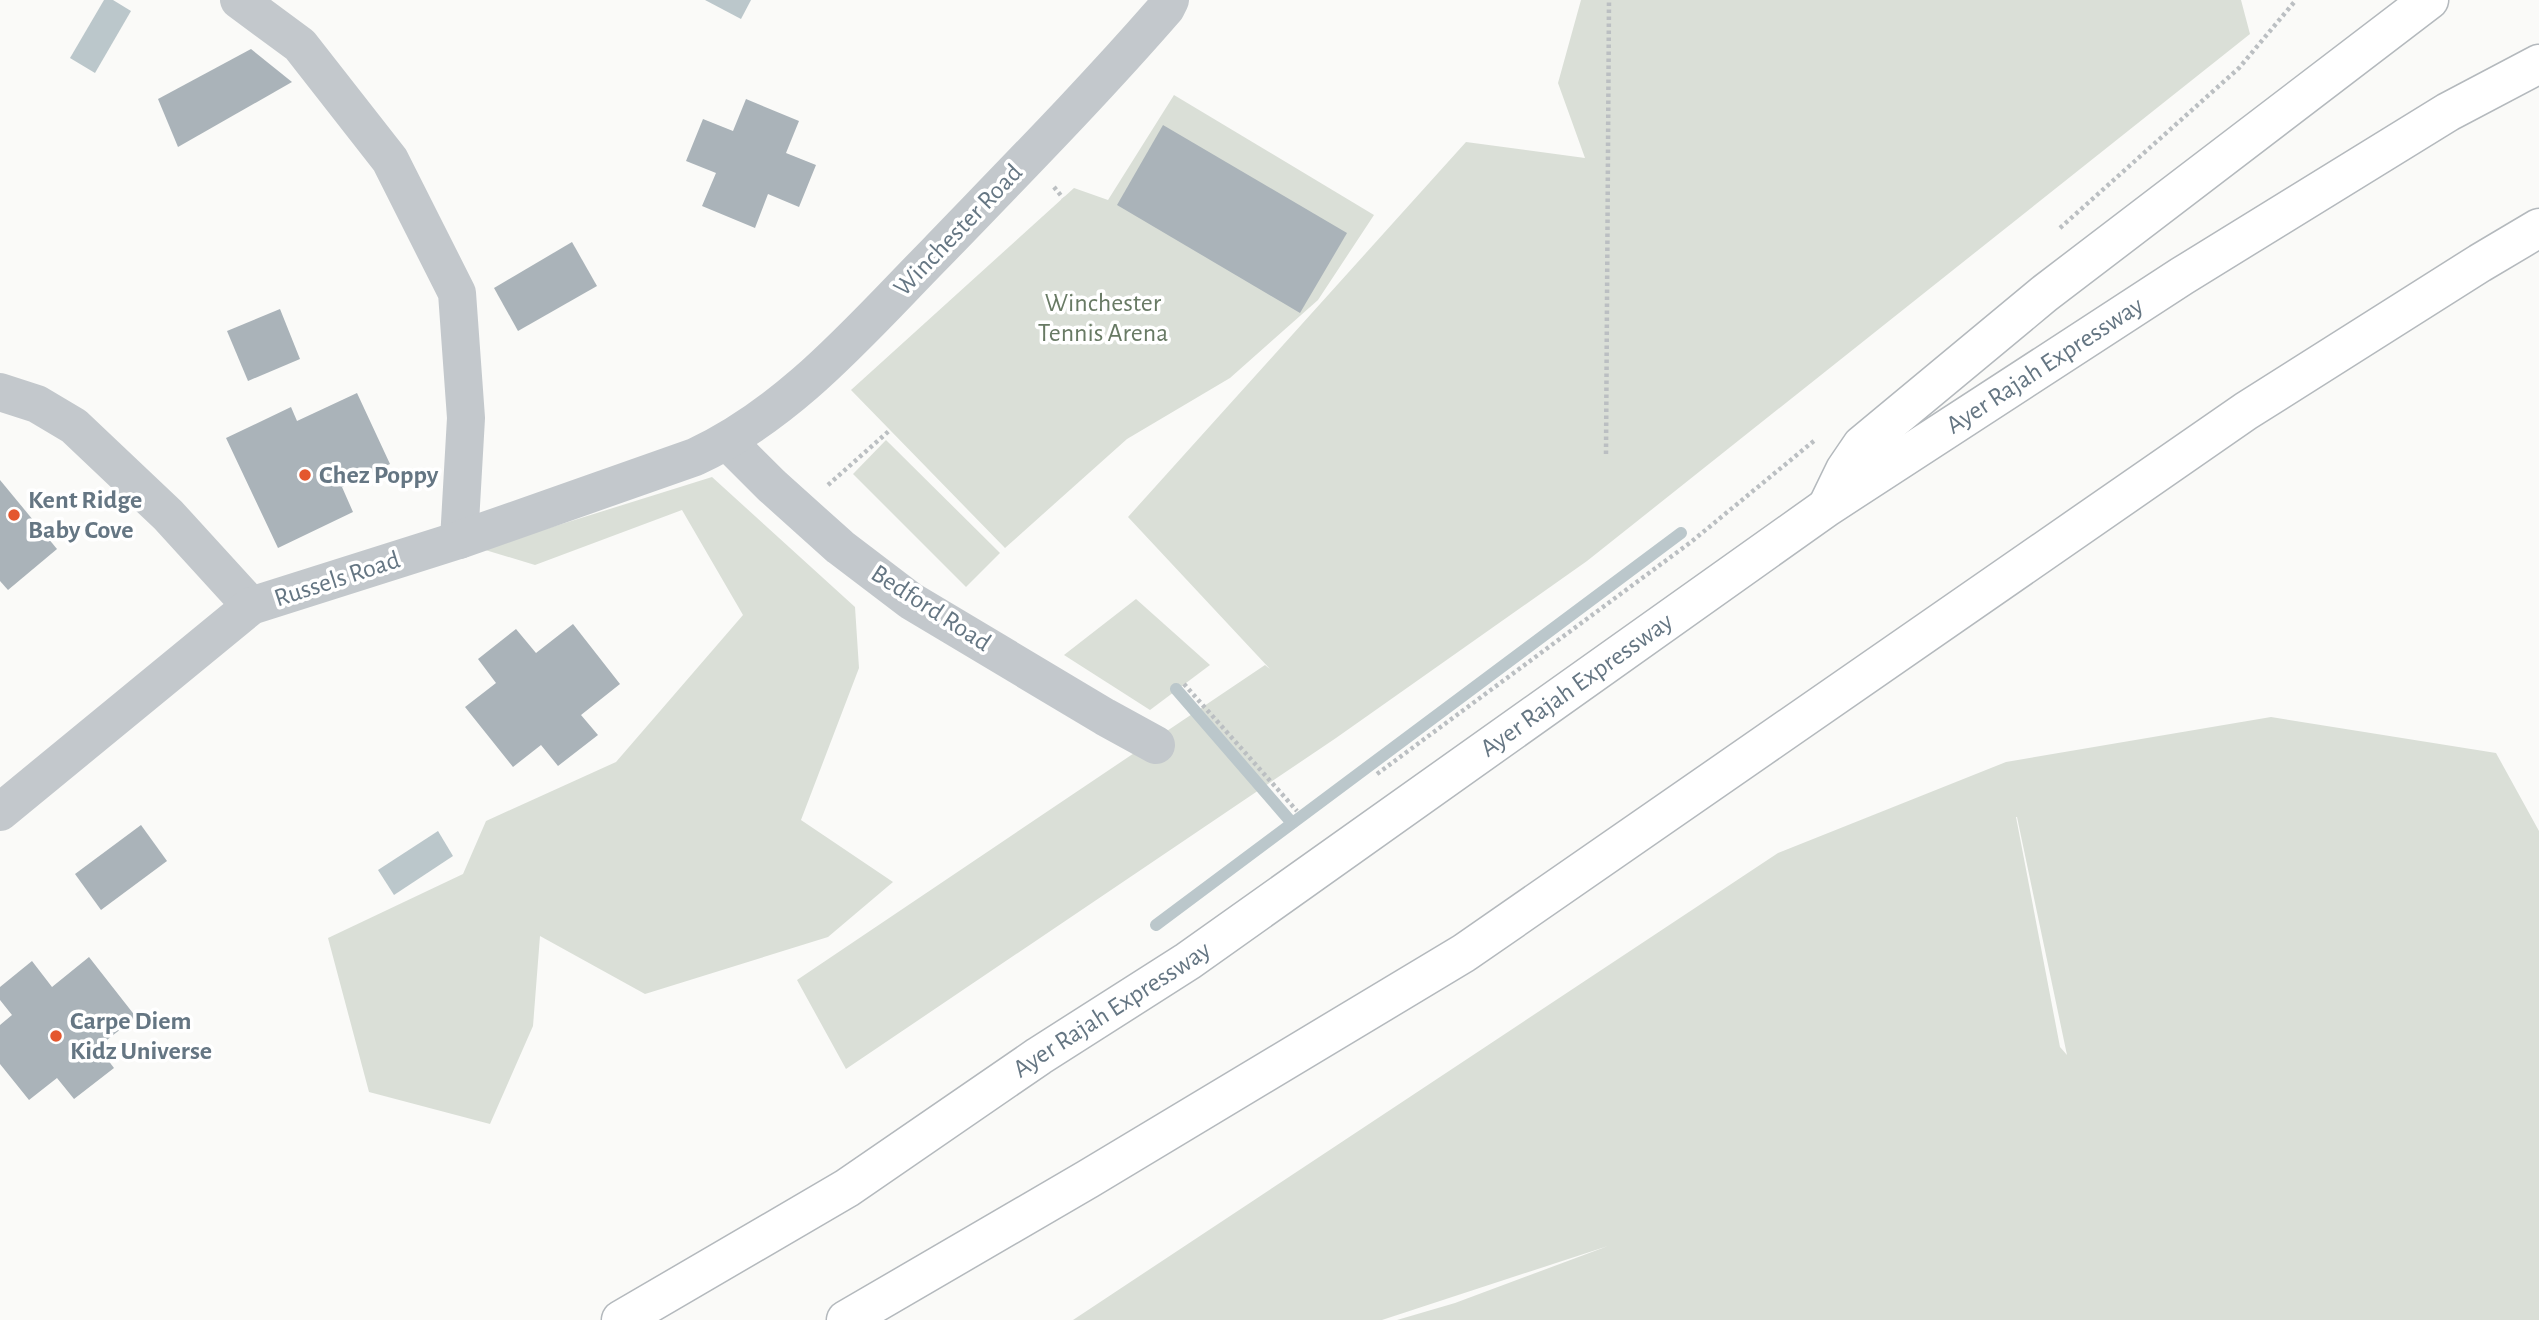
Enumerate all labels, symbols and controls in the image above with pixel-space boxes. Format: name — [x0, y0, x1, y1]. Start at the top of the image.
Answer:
street label: Winchester Road — [889, 159, 1027, 301]
park label: Winchester Tennis Arena — [1038, 290, 1168, 346]
street label: Ayer Rajah Expressway — [1942, 292, 2148, 439]
place label: Chez Poppy — [319, 462, 439, 488]
marker: Chez Poppy — [297, 467, 313, 483]
place label: Kent Ridge Baby Cove — [28, 487, 142, 543]
marker: Kent Ridge Baby Cove — [6, 507, 22, 523]
street label: Russels Road — [271, 546, 403, 612]
street label: Bedford Road — [867, 560, 995, 656]
street label: Ayer Rajah Expressway — [1476, 608, 1677, 762]
street label: Ayer Rajah Expressway — [1008, 936, 1215, 1083]
place label: Carpe Diem Kidz Universe — [70, 1008, 212, 1064]
marker: Carpe Diem Kidz Universe — [48, 1028, 64, 1044]

